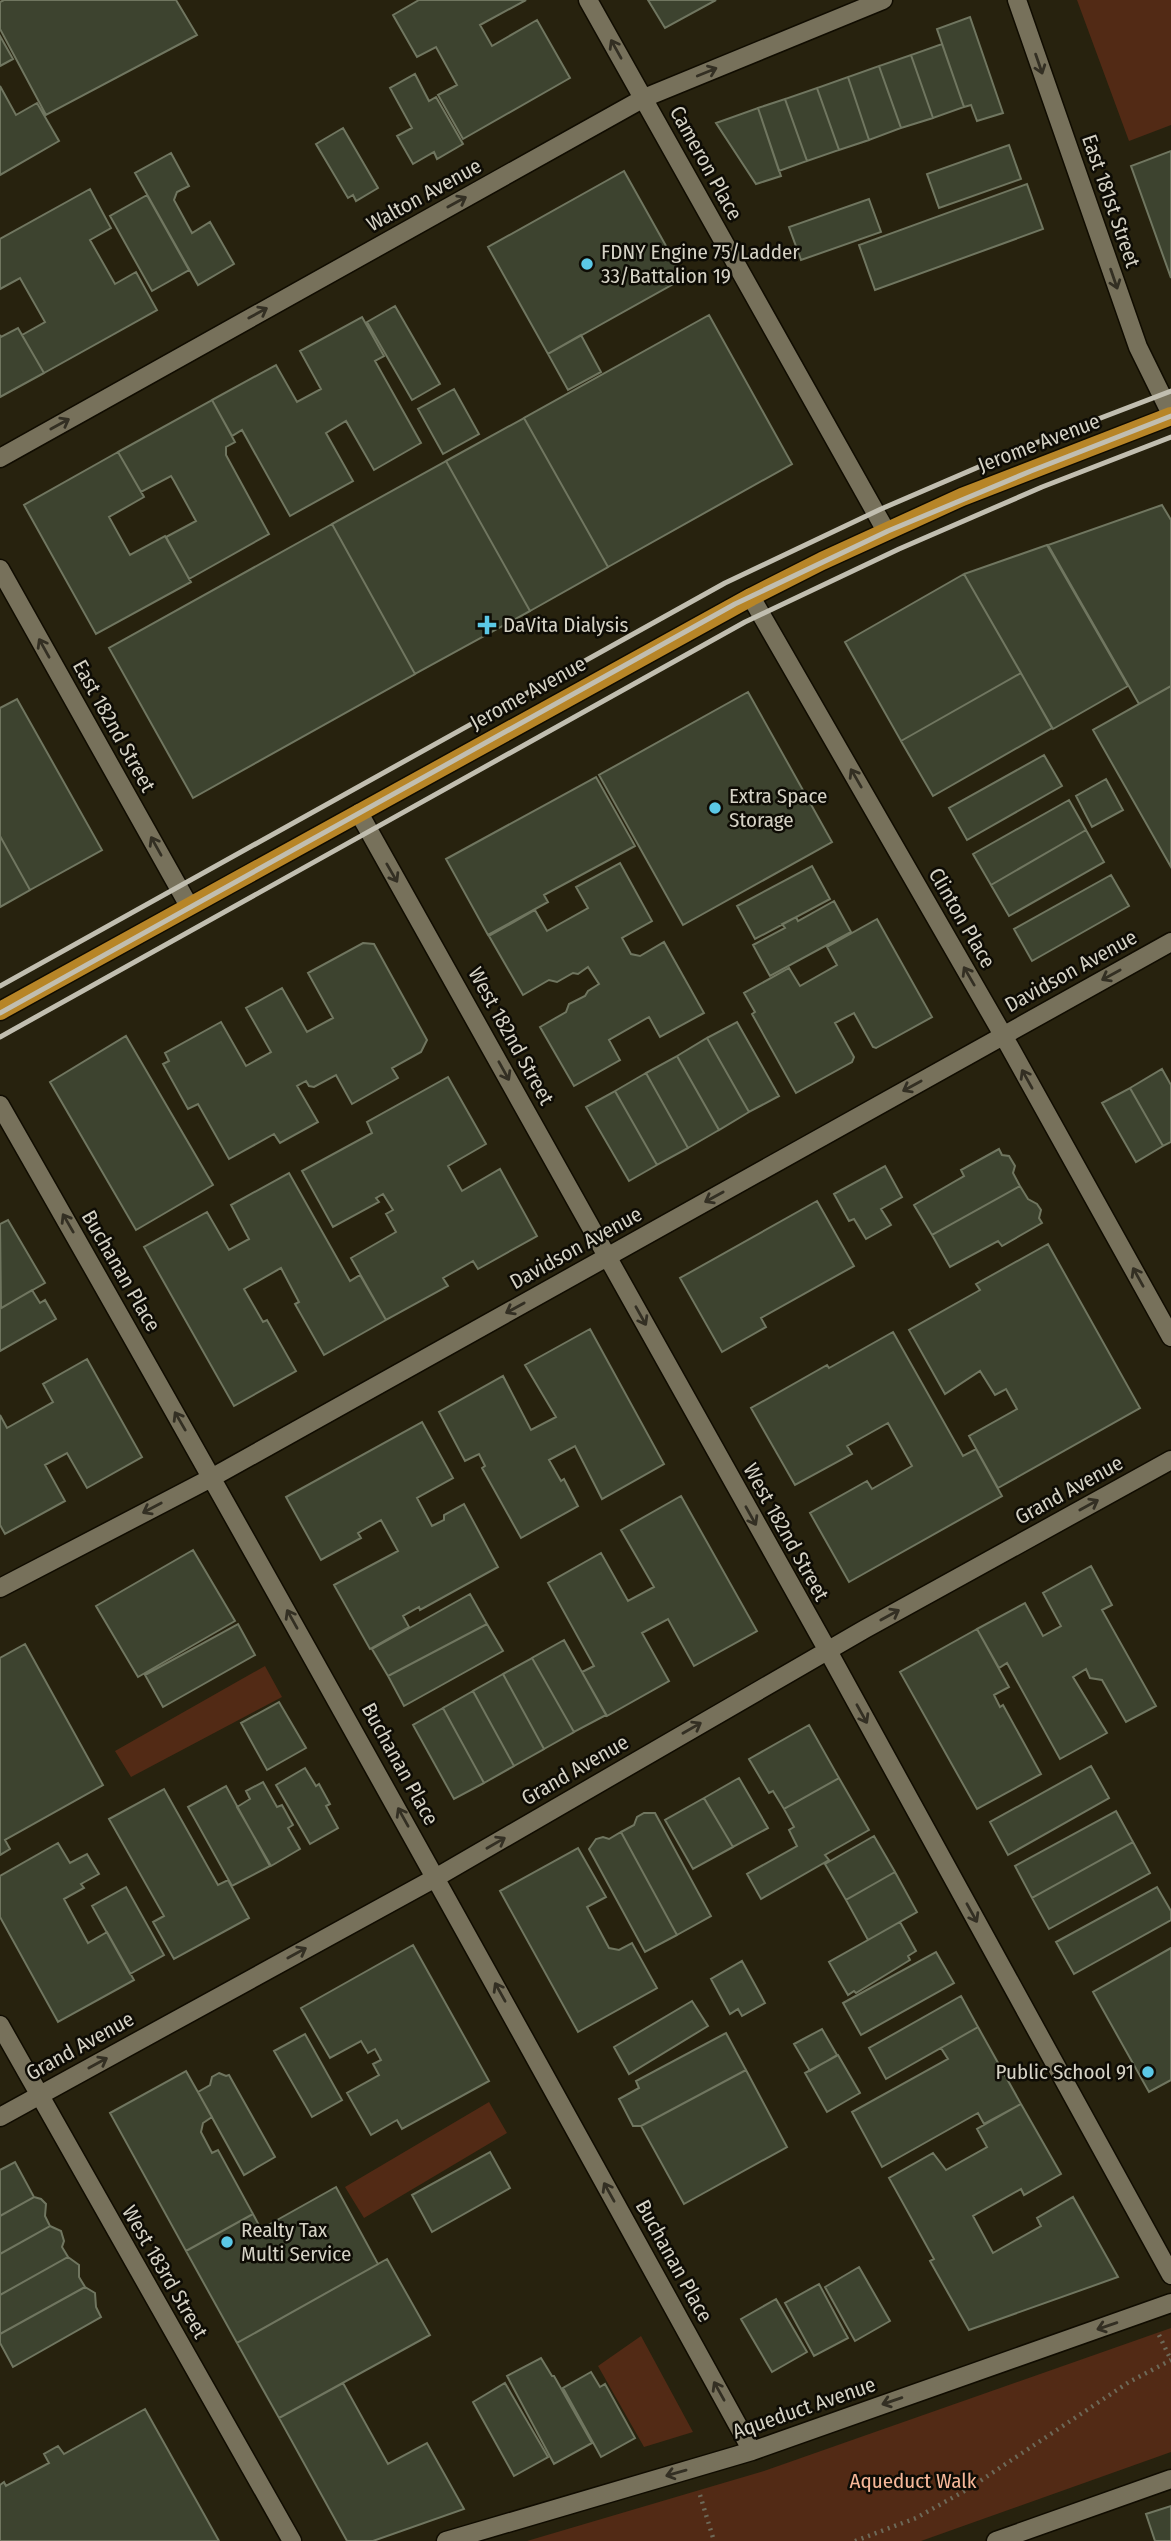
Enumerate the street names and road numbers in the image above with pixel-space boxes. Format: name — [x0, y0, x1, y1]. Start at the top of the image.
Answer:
street label: Cameron Place — [664, 101, 748, 225]
street label: East 181st Street — [1076, 131, 1146, 271]
street label: Walton Avenue — [362, 153, 486, 237]
street label: Jerome Avenue — [974, 408, 1104, 478]
street label: Jerome Avenue — [466, 650, 590, 736]
street label: East 182nd Street — [67, 655, 161, 797]
street label: Clinton Place — [923, 863, 1001, 973]
street label: Davidson Avenue — [1000, 924, 1142, 1018]
street label: West 182nd Street — [462, 963, 560, 1109]
street label: Davidson Avenue — [505, 1201, 647, 1295]
street label: Buchanan Place — [76, 1206, 166, 1336]
street label: Grand Avenue — [1010, 1450, 1128, 1530]
street label: West 182nd Street — [737, 1459, 835, 1605]
street label: Buchanan Place — [356, 1698, 444, 1830]
street label: Grand Avenue — [517, 1729, 633, 1811]
street label: Grand Avenue — [21, 2006, 139, 2086]
street label: Buchanan Place — [630, 2195, 718, 2327]
street label: West 183rd Street — [116, 2201, 214, 2343]
street label: Aqueduct Avenue — [729, 2371, 879, 2445]

